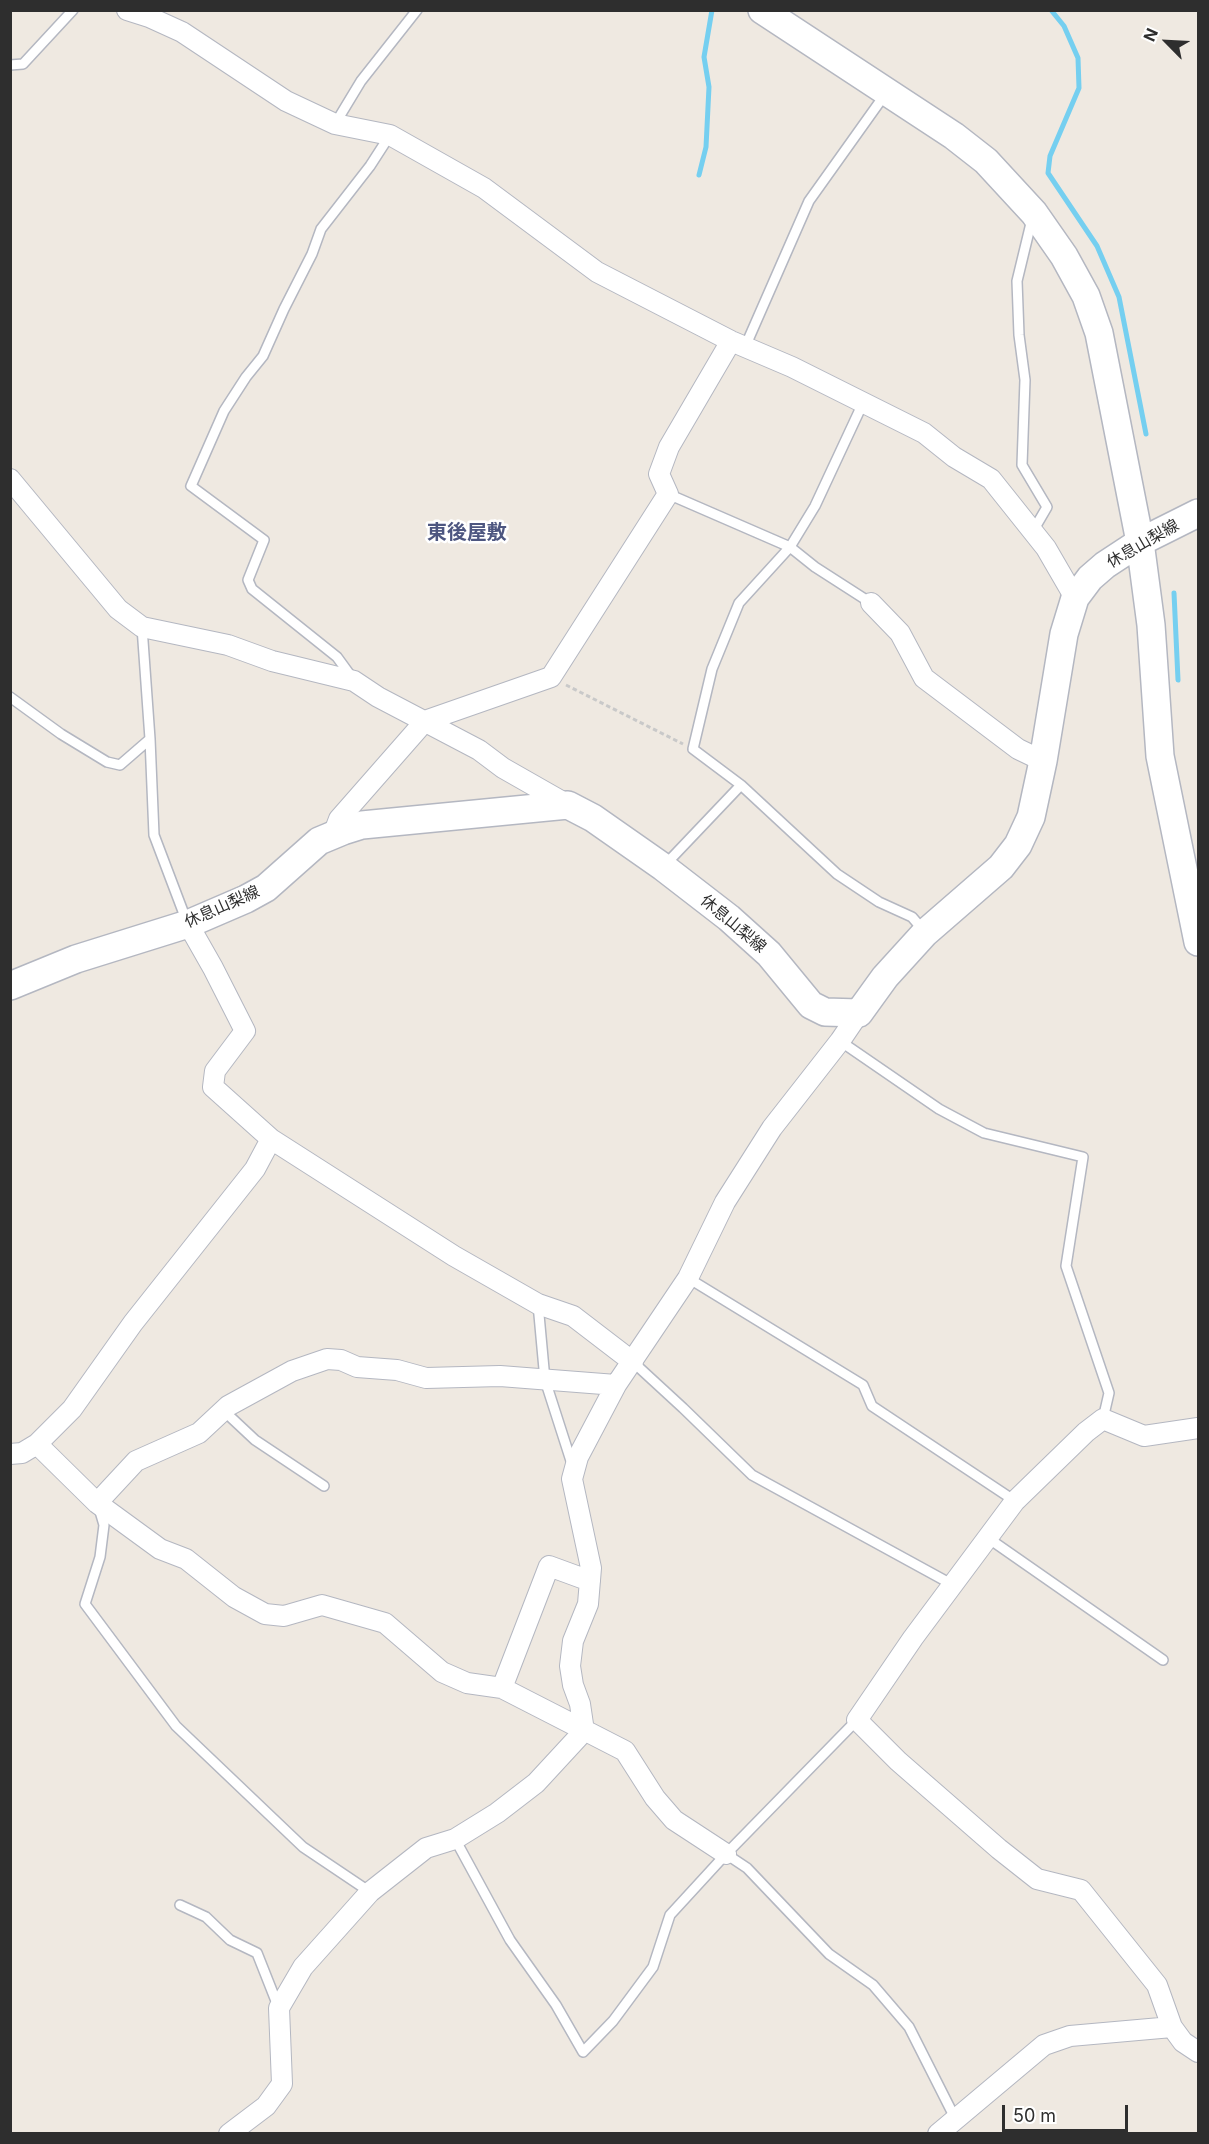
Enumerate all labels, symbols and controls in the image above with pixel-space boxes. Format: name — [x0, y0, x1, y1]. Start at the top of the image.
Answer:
north arrow — [1137, 12, 1197, 72]
text: N — [1139, 25, 1162, 44]
street label: 休息山梨線 — [1104, 516, 1182, 572]
district label: 東後屋敷 — [427, 521, 507, 545]
street label: 休息山梨線 — [182, 882, 262, 932]
street label: 休息山梨線 — [696, 891, 770, 957]
scale bar — [1005, 2093, 1131, 2131]
text: 50 m — [1013, 2105, 1056, 2126]

